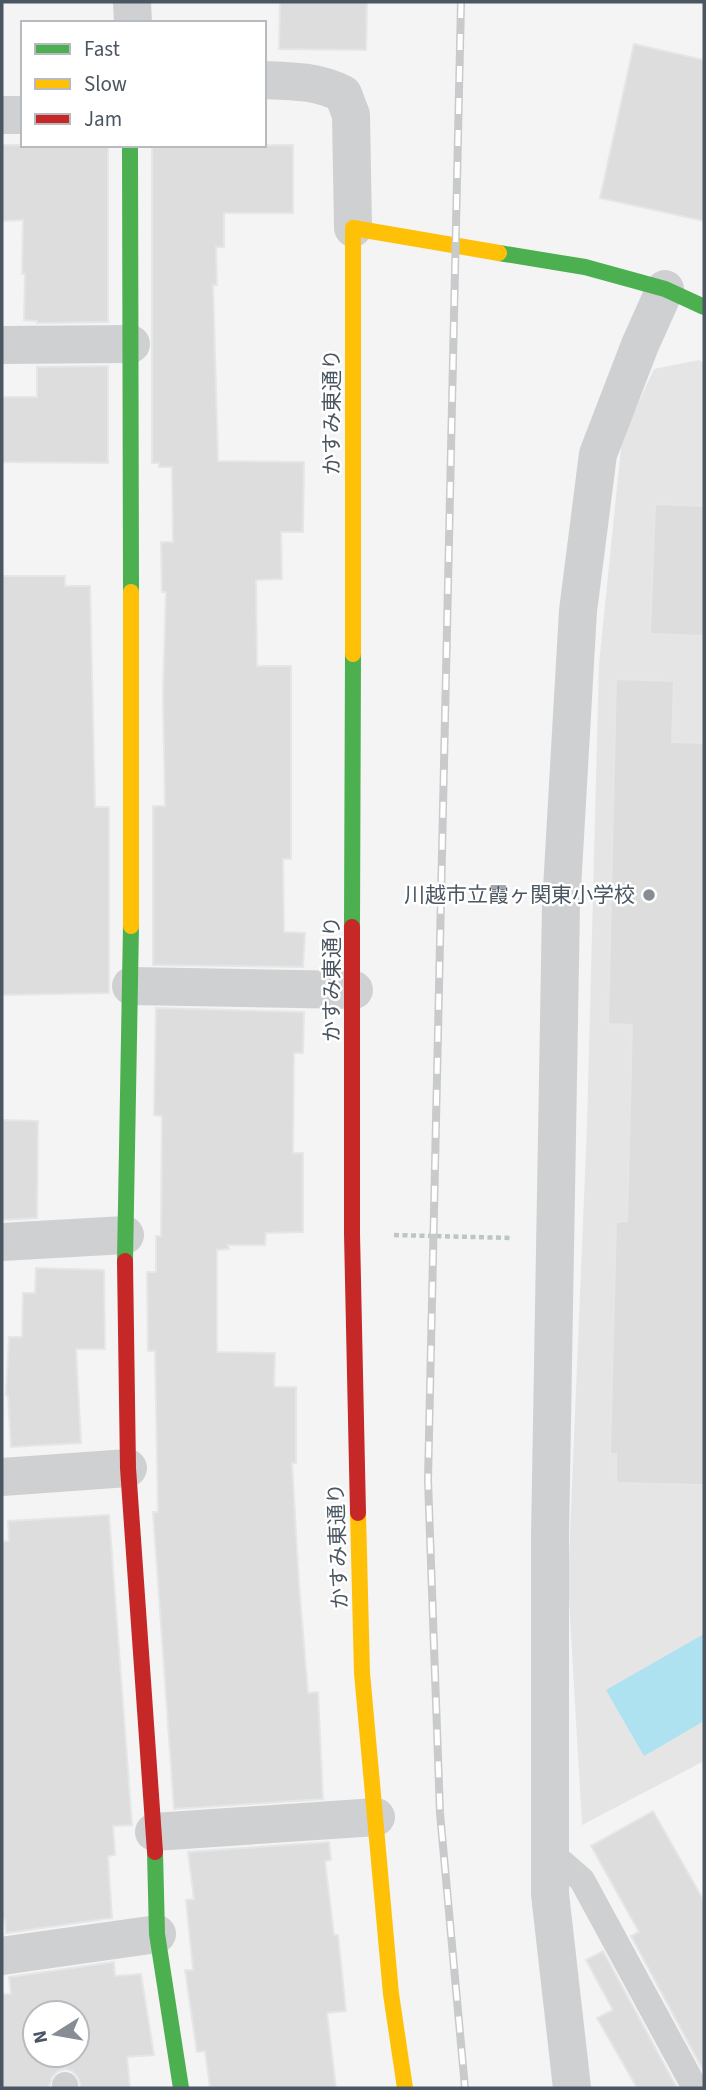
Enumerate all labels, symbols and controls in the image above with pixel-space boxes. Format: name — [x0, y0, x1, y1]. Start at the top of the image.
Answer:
legend — [21, 21, 266, 147]
text: Fast — [84, 34, 120, 64]
text: Slow — [84, 69, 127, 99]
text: Jam — [84, 104, 122, 134]
street label: かすみ東通り — [317, 349, 347, 475]
place label: 川越市立霞ヶ関東小学校 — [404, 880, 635, 910]
marker: 川越市立霞ヶ関東小学校 — [641, 887, 657, 903]
street label: かすみ東通り — [317, 916, 347, 1042]
street label: かすみ東通り — [321, 1483, 355, 1609]
north arrow — [21, 1999, 91, 2069]
text: N — [26, 2028, 55, 2046]

